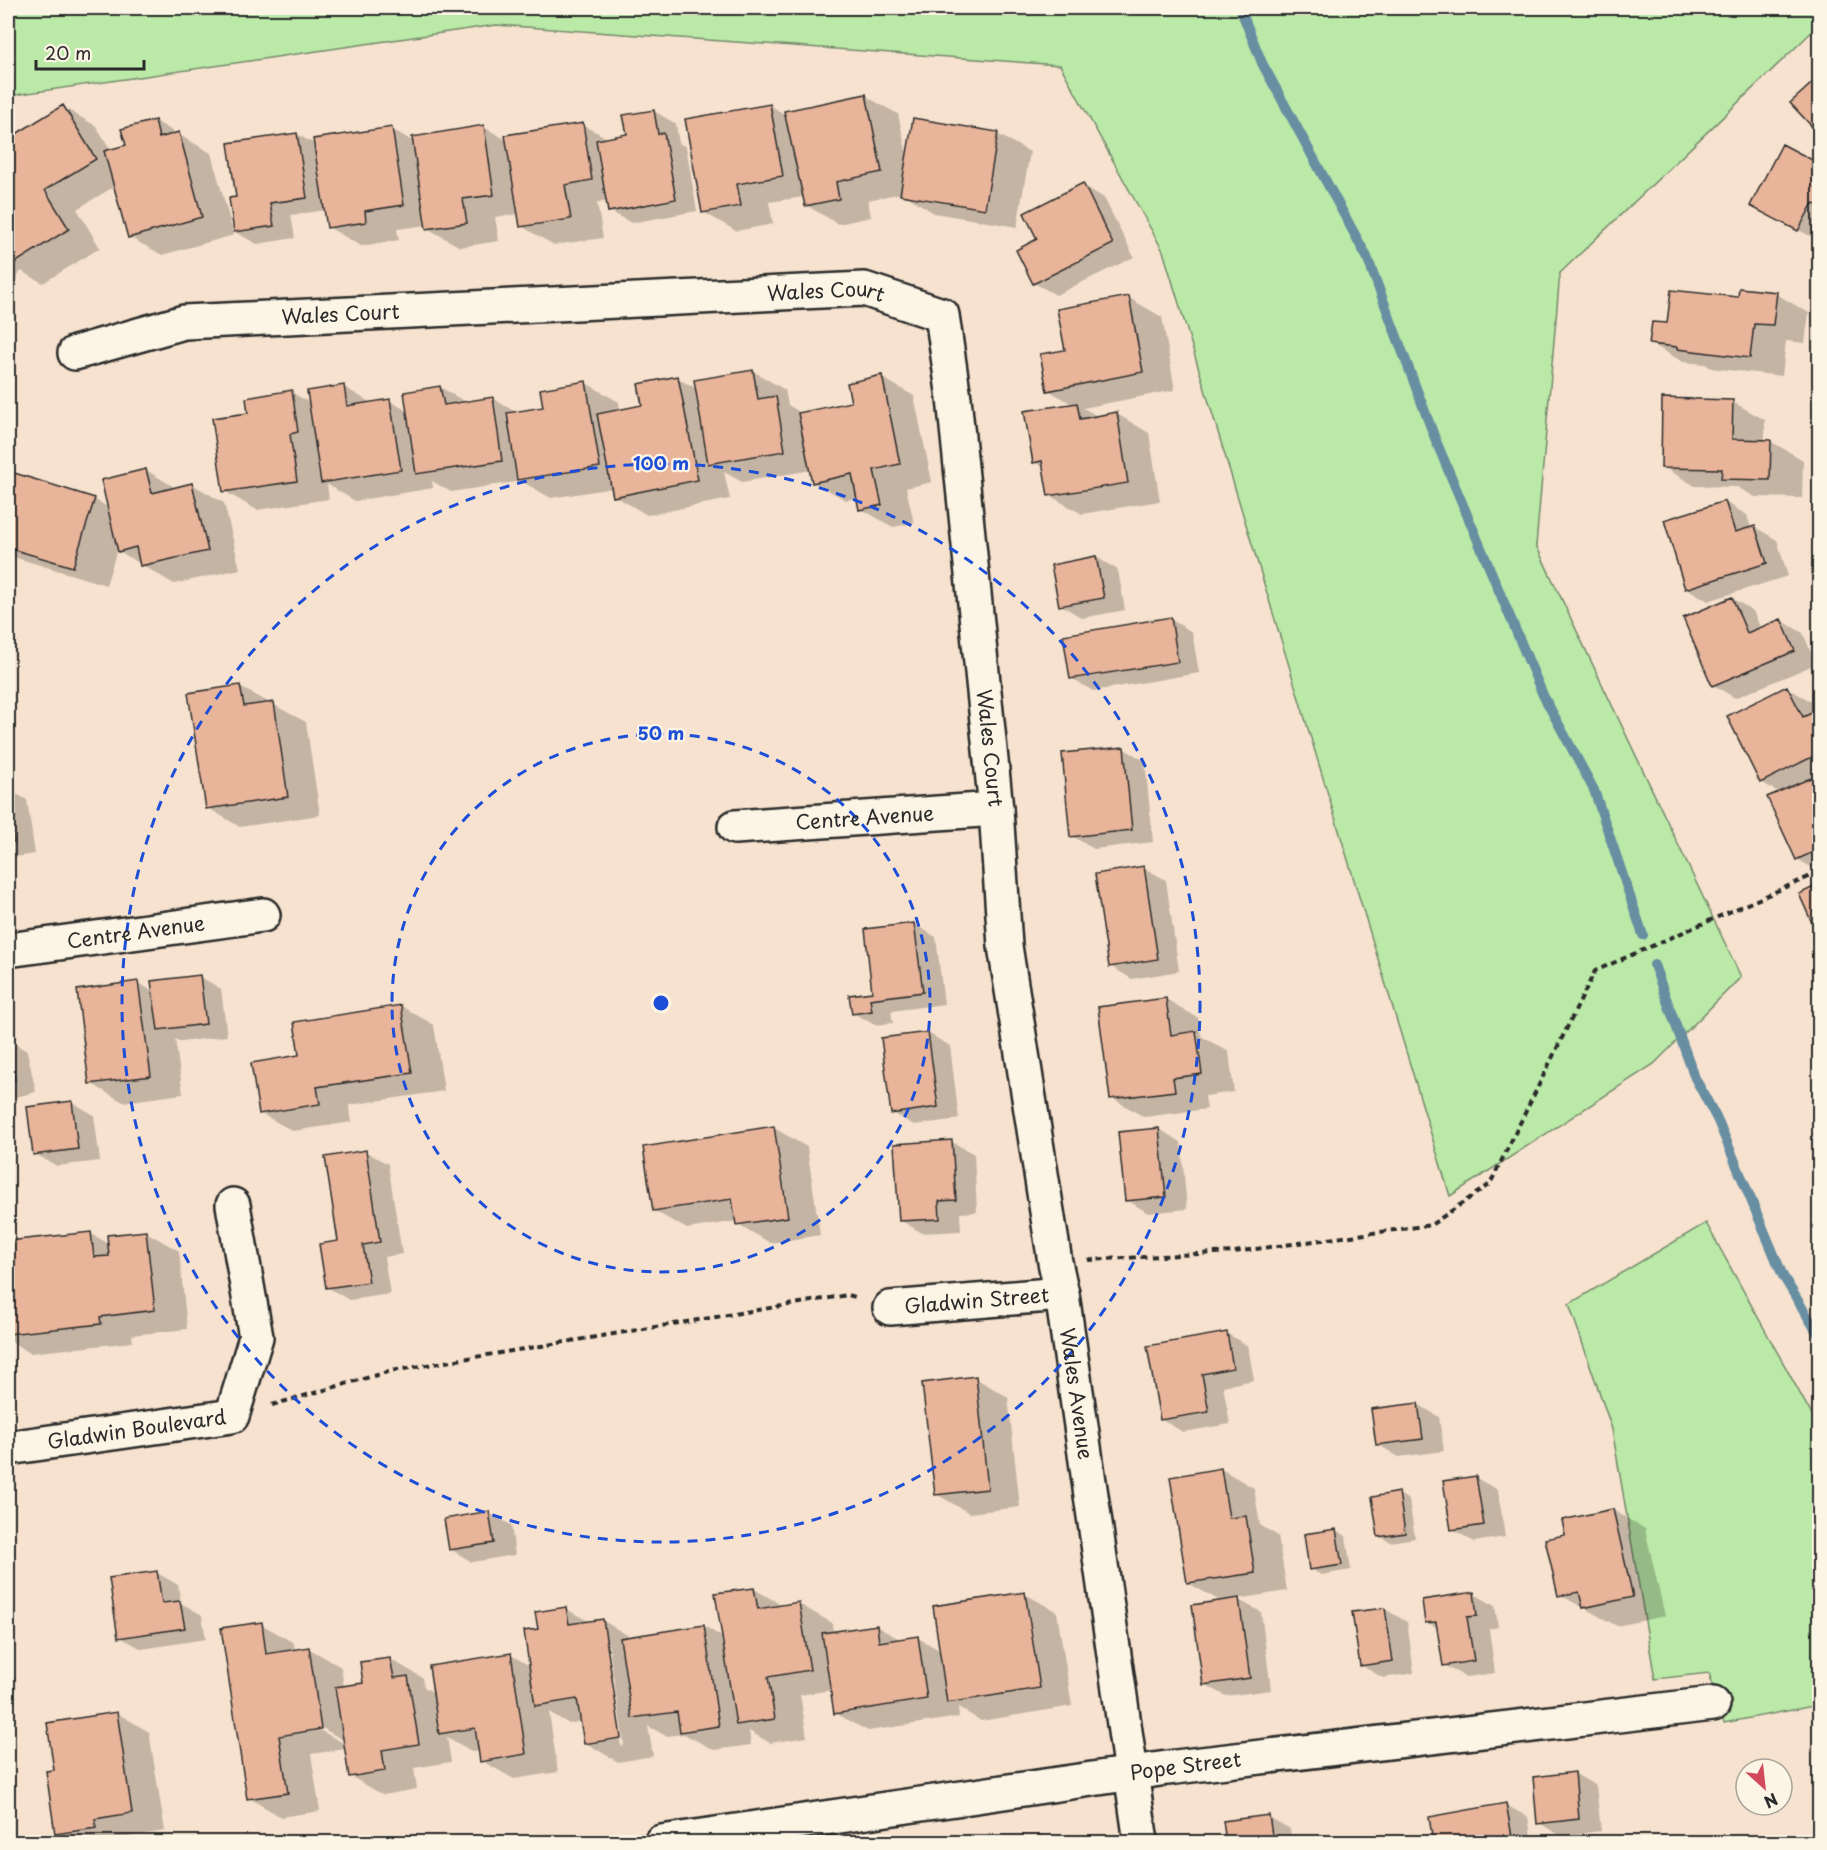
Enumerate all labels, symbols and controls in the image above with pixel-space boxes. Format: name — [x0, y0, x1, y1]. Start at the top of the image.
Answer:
scale bar — [36, 33, 144, 71]
text: 20 m — [45, 39, 91, 66]
street label: Wales Court — [766, 273, 889, 309]
street label: Wales Court — [281, 296, 400, 331]
text: 100 m — [633, 449, 689, 476]
street label: Wales Court — [970, 688, 1012, 808]
text: 50 m — [638, 719, 684, 746]
street label: Centre Avenue — [794, 797, 935, 837]
street label: Centre Avenue — [65, 907, 207, 956]
centre of rings — [651, 993, 671, 1013]
street label: Gladwin Street — [903, 1279, 1050, 1321]
street label: Wales Avenue — [1053, 1326, 1102, 1461]
street label: Gladwin Boulevard — [45, 1401, 228, 1456]
street label: Pope Street — [1128, 1743, 1243, 1787]
north arrow — [1734, 1757, 1794, 1817]
text: N — [1760, 1788, 1782, 1815]

